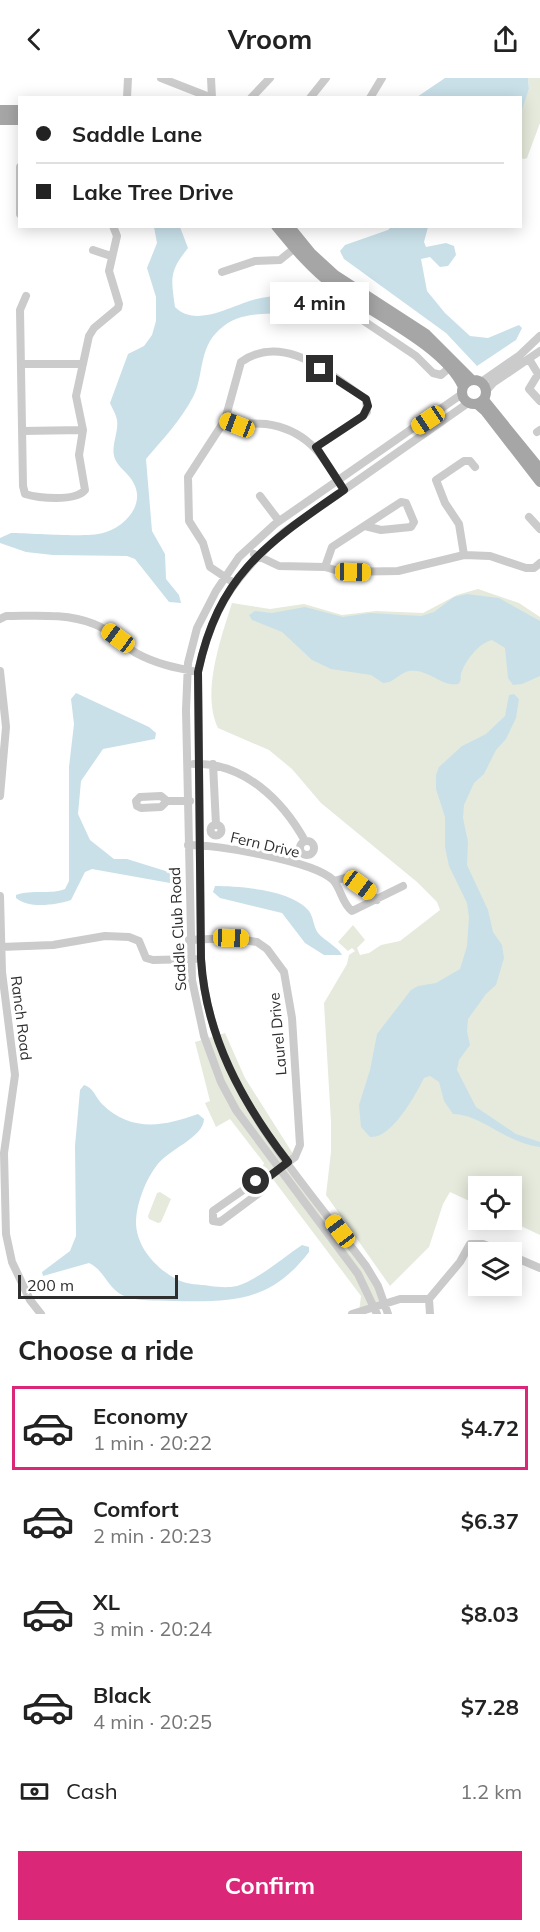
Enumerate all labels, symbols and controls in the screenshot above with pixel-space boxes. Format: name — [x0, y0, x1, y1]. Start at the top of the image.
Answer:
text: Vroom — [228, 22, 312, 56]
icon: back — [18, 23, 51, 56]
icon: share — [489, 23, 522, 56]
text: Saddle Lane — [72, 120, 202, 148]
text: Lake Tree Drive — [72, 178, 233, 206]
callout: 4 min — [270, 282, 370, 324]
text: 4 min — [293, 290, 346, 315]
route end — [306, 355, 333, 382]
car — [408, 402, 448, 438]
car — [217, 410, 257, 440]
car — [335, 563, 371, 581]
car — [98, 620, 138, 656]
street label: Fern Drive — [229, 827, 302, 862]
street label: Saddle Club Road — [165, 867, 190, 992]
car — [340, 867, 380, 903]
car — [213, 928, 249, 948]
street label: Ranch Road — [7, 975, 36, 1061]
street label: Laurel Drive — [264, 992, 291, 1076]
route start — [242, 1167, 269, 1194]
map controls — [468, 1176, 522, 1296]
button: locate — [468, 1176, 522, 1230]
car — [322, 1211, 358, 1251]
button: layers — [468, 1242, 522, 1296]
scale bar — [18, 1272, 178, 1300]
text: 200 m — [27, 1275, 74, 1295]
text: Choose a ride — [18, 1333, 194, 1367]
icon: car — [21, 1401, 75, 1455]
text: Economy — [93, 1402, 188, 1430]
text: $4.72 — [461, 1414, 519, 1442]
text: 1 min · 20:22 — [93, 1430, 212, 1455]
icon: car — [21, 1494, 75, 1548]
text: Comfort — [93, 1495, 179, 1523]
text: $6.37 — [461, 1507, 519, 1535]
text: 2 min · 20:23 — [93, 1523, 212, 1548]
icon: car — [21, 1587, 75, 1641]
text: XL — [93, 1588, 120, 1616]
text: $8.03 — [461, 1600, 519, 1628]
text: 3 min · 20:24 — [93, 1616, 212, 1641]
icon: car — [21, 1680, 75, 1734]
text: Black — [93, 1681, 151, 1709]
text: $7.28 — [461, 1693, 519, 1721]
text: 4 min · 20:25 — [93, 1709, 212, 1734]
icon: cash — [18, 1775, 51, 1808]
text: Cash — [66, 1777, 118, 1805]
text: 1.2 km — [460, 1779, 522, 1804]
button: Confirm — [18, 1851, 522, 1920]

